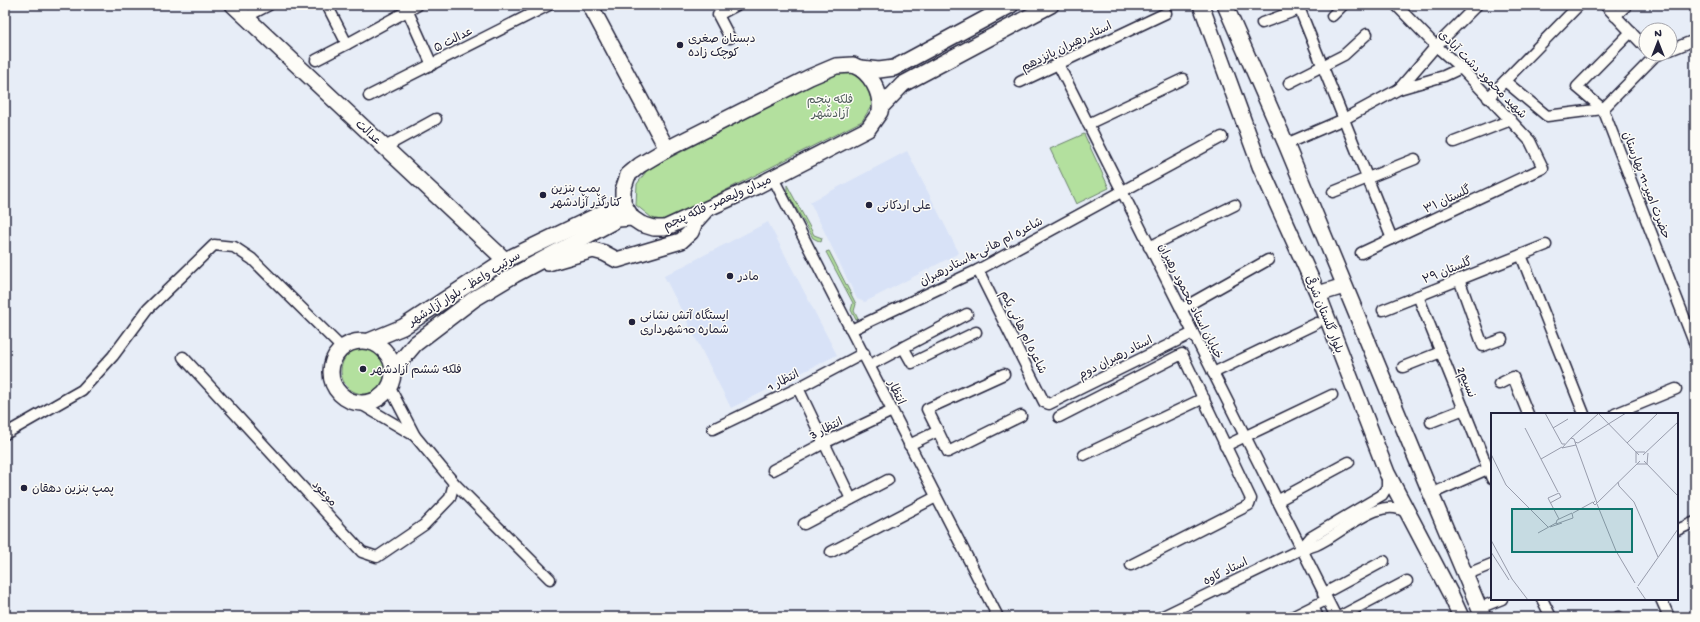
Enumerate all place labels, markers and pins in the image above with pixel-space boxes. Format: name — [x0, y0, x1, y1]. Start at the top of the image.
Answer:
place label: دبستان صغری کوچک زاده — [688, 33, 755, 61]
marker: دبستان صغری کوچک زاده — [675, 40, 685, 50]
place label: پمپ بنزین کنارگذر آزادشهر — [550, 183, 622, 211]
marker: پمپ بنزین کنارگذر آزادشهر — [538, 190, 548, 200]
marker: علی اردکانی — [864, 200, 874, 210]
place label: علی اردکانی — [877, 200, 931, 214]
marker: مادر — [725, 271, 735, 281]
place label: مادر — [737, 271, 759, 285]
place label: ایستگاه آتش نشانی شماره 10شهرداری — [640, 308, 729, 338]
marker: ایستگاه آتش نشانی شماره 10شهرداری — [627, 317, 637, 327]
place label: فلکه ششم آزادشهر — [370, 363, 462, 378]
marker: فلکه ششم آزادشهر — [358, 364, 368, 374]
marker: پمپ بنزین دهقان — [19, 483, 29, 493]
place label: پمپ بنزین دهقان — [32, 483, 114, 497]

